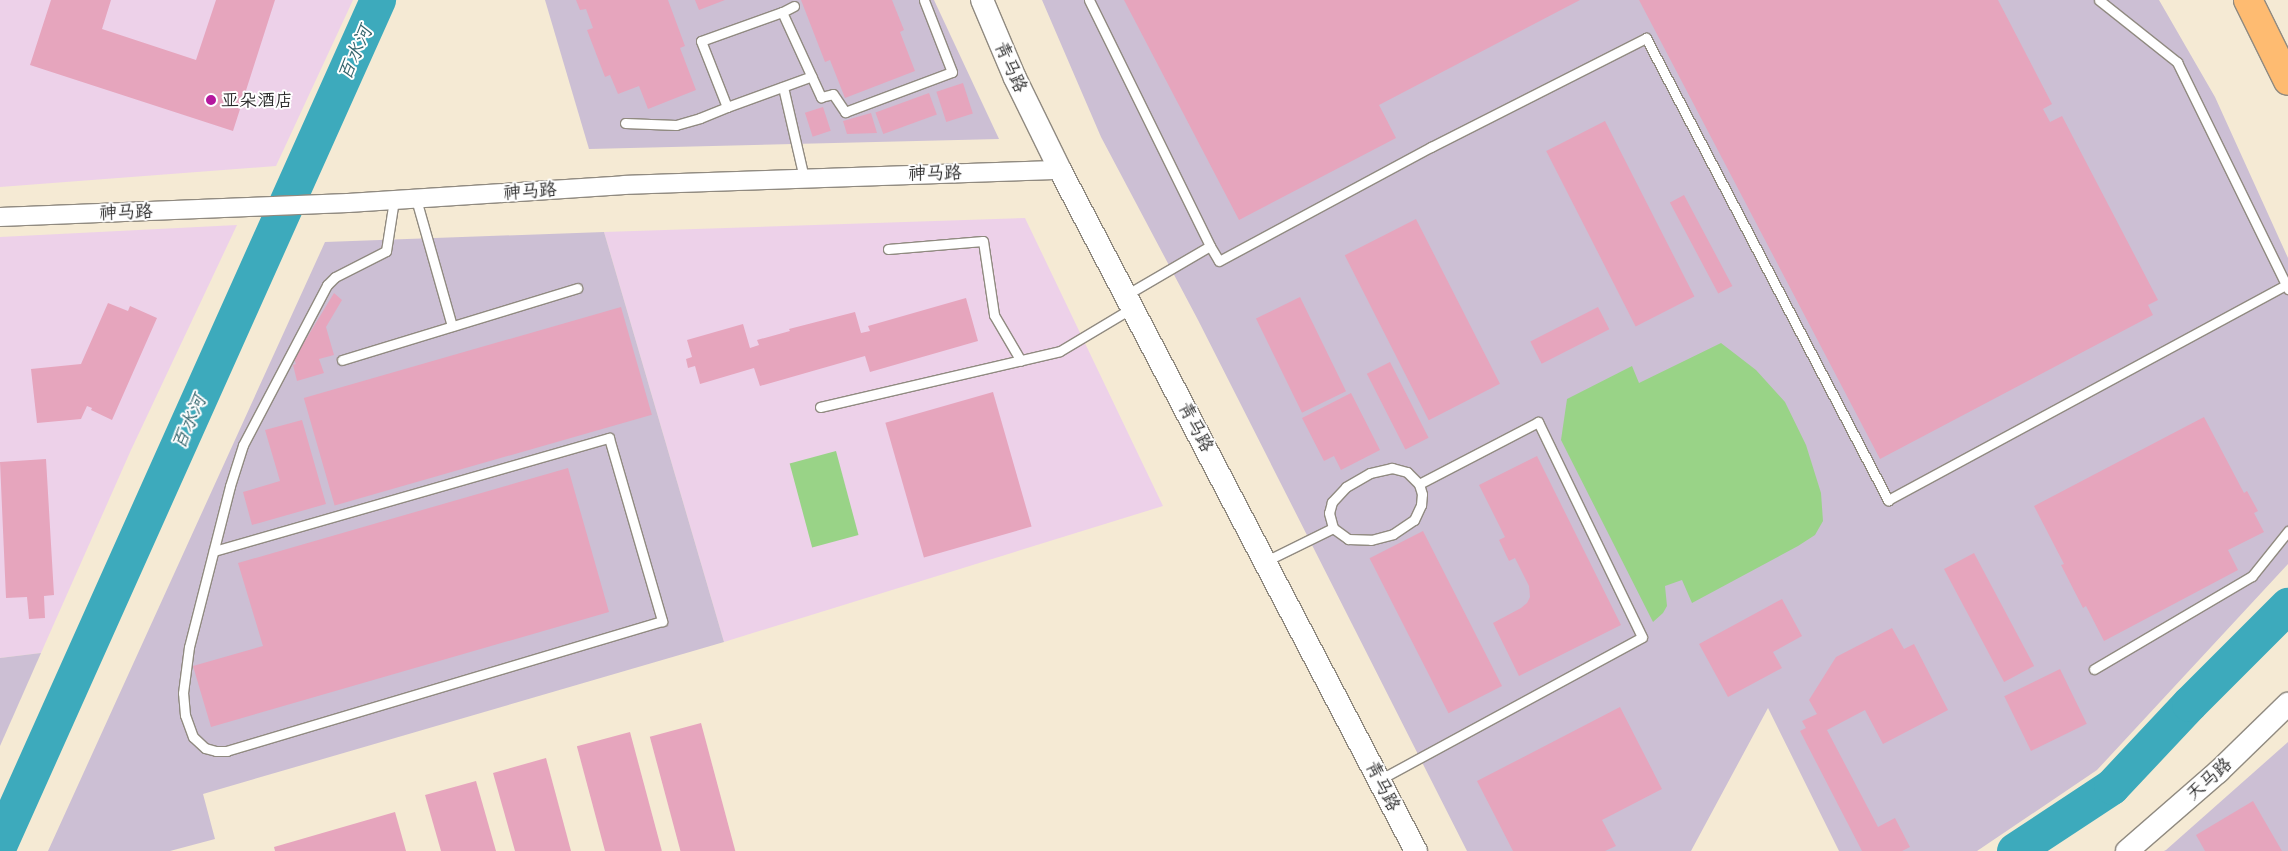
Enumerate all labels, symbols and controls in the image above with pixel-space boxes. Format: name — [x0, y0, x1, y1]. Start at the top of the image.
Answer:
water label: 百水河 — [333, 22, 377, 84]
street label: 青马路 — [990, 38, 1032, 96]
place label: 亚朵酒店 — [221, 89, 293, 111]
marker: 亚朵酒店 — [205, 94, 217, 106]
street label: 神马路 — [908, 162, 962, 184]
street label: 神马路 — [502, 178, 558, 204]
street label: 神马路 — [99, 200, 153, 224]
water label: 百水河 — [167, 391, 211, 453]
street label: 青马路 — [1174, 398, 1218, 456]
street label: 天马路 — [2182, 753, 2236, 805]
street label: 青马路 — [1361, 757, 1405, 815]

